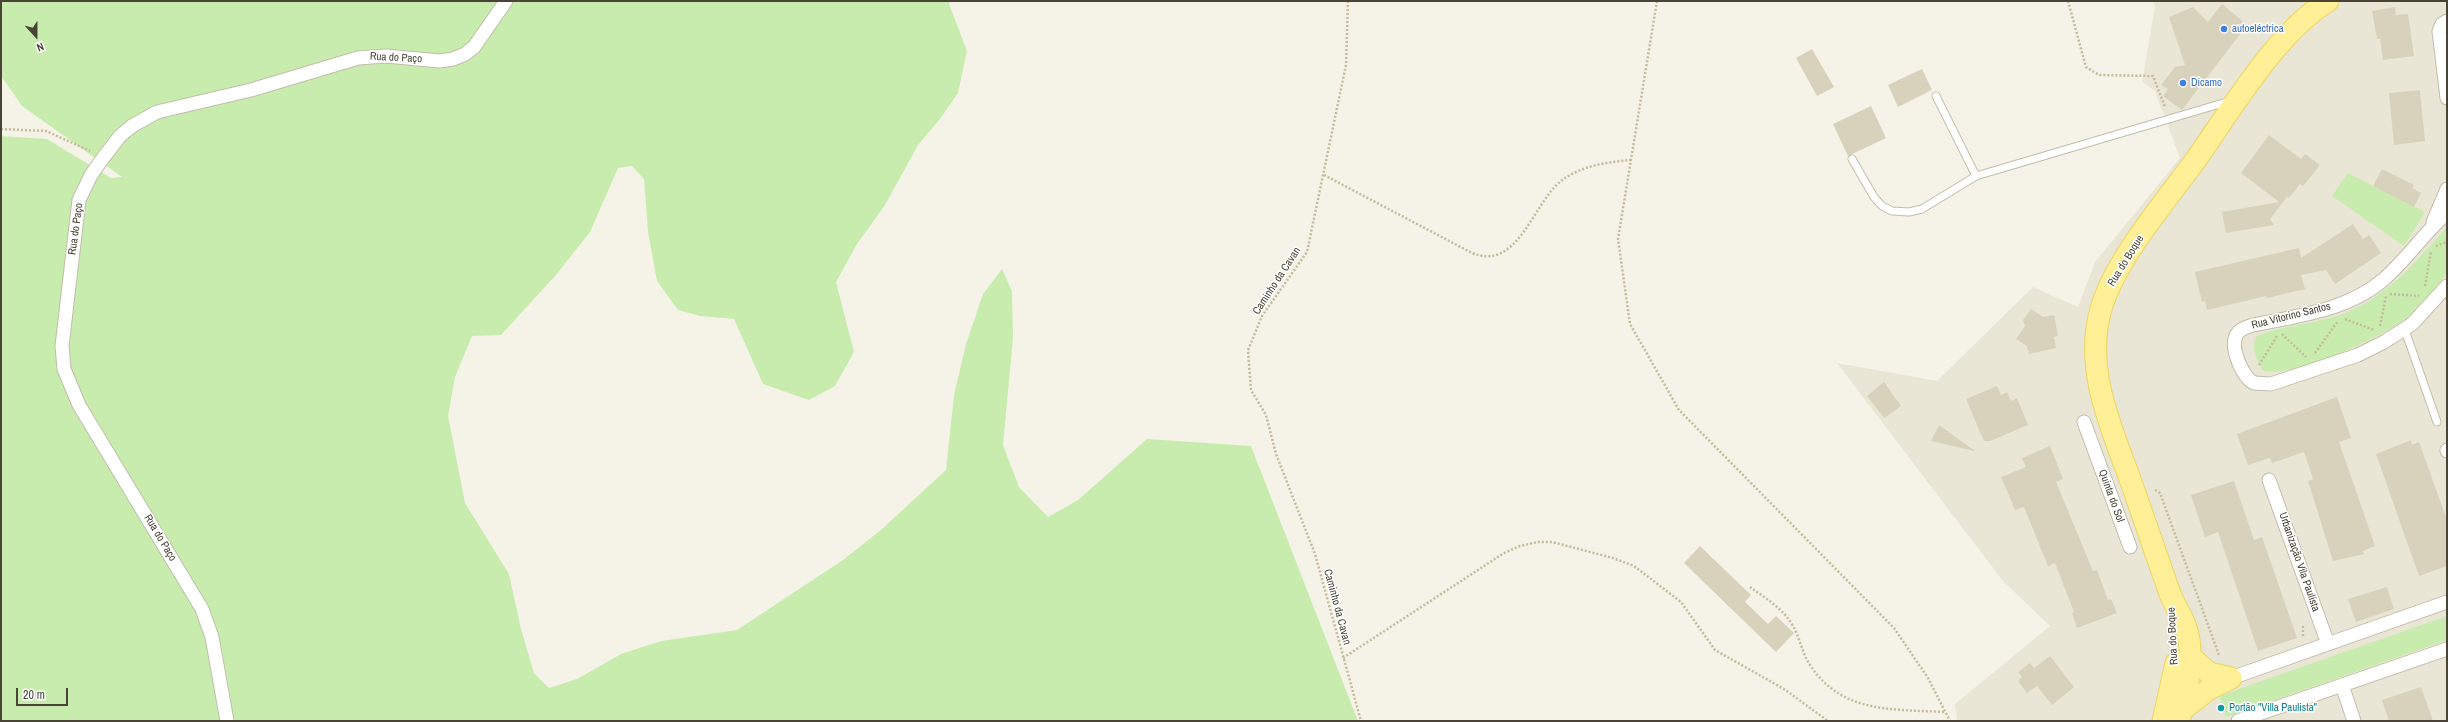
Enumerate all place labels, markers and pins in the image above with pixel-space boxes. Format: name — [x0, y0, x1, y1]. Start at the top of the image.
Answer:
place label: autoeléctrica — [2232, 22, 2284, 36]
marker: autoeléctrica — [2219, 24, 2229, 34]
place label: Dicamo — [2191, 76, 2222, 90]
marker: Dicamo — [2178, 78, 2188, 88]
place label: Portão "Villa Paulista" — [2229, 701, 2317, 715]
marker: Portão "Villa Paulista" — [2216, 703, 2226, 713]

